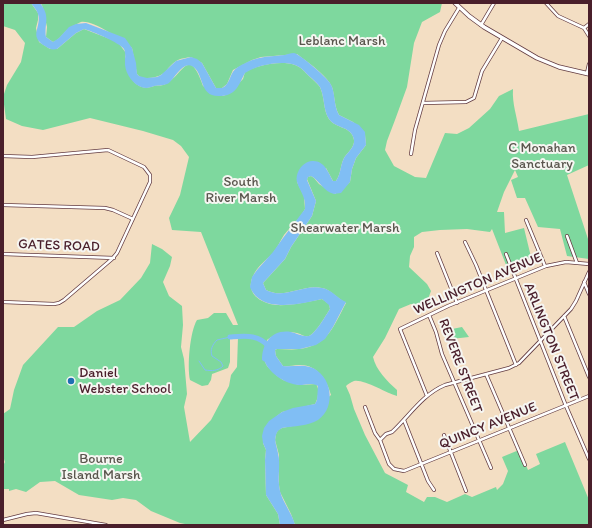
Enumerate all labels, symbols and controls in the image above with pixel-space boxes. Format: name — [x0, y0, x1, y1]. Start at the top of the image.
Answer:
park label: Leblanc Marsh — [298, 33, 386, 49]
park label: C Monahan Sanctuary — [508, 140, 576, 172]
park label: South River Marsh — [205, 174, 277, 206]
park label: Shearwater Marsh — [291, 220, 399, 236]
street label: GATES ROAD — [18, 236, 100, 256]
street label: WELLINGTON AVENUE — [411, 249, 545, 319]
street label: ARLINGTON STREET — [520, 281, 582, 403]
street label: REVERE STREET — [434, 317, 486, 415]
place label: Daniel Webster School — [79, 365, 171, 398]
marker: Daniel Webster School — [66, 376, 76, 386]
street label: QUINCY AVENUE — [437, 399, 539, 453]
park label: Bourne Island Marsh — [61, 451, 141, 484]

